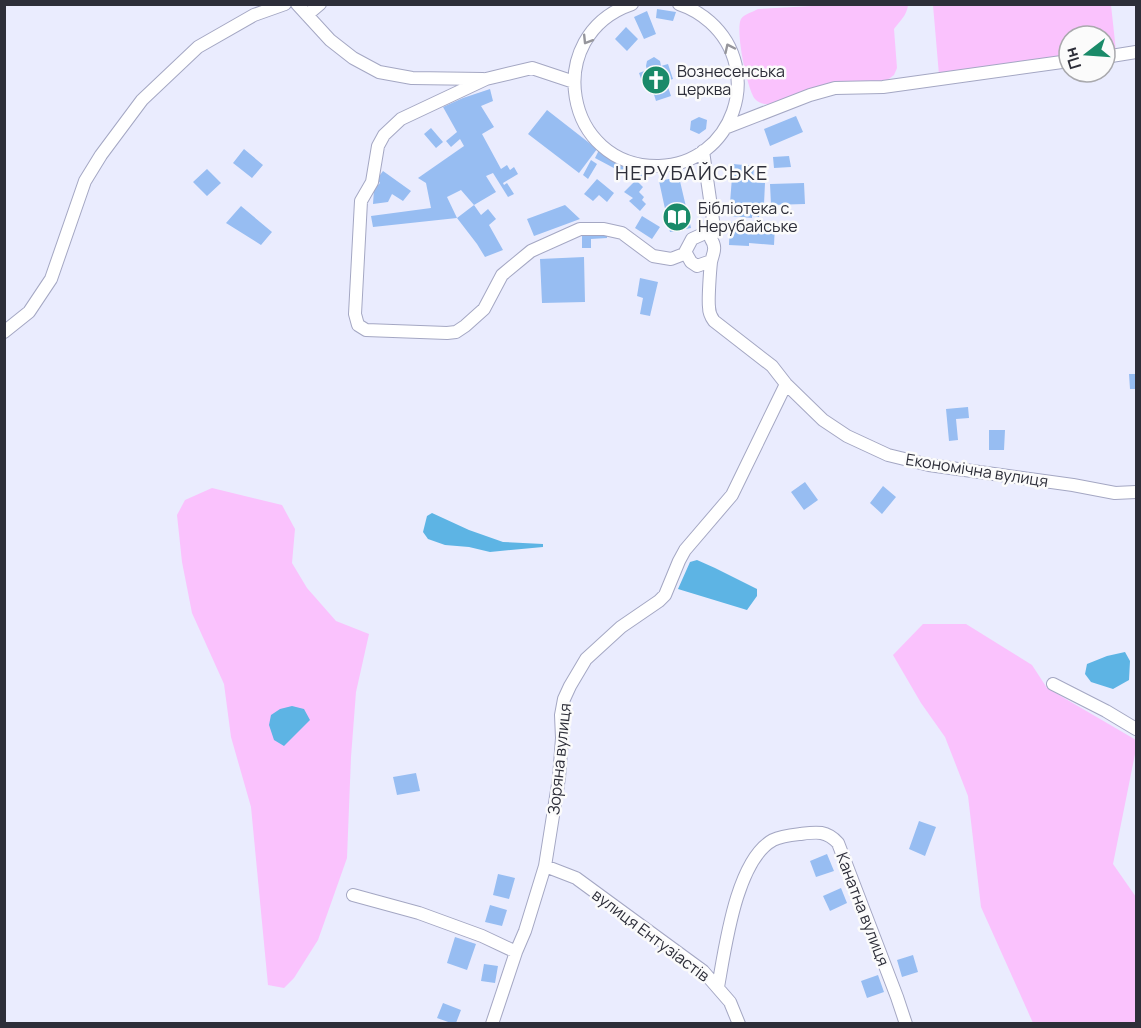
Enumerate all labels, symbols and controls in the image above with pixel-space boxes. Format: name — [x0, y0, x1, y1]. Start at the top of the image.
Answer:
north arrow — [1057, 24, 1117, 84]
one-way arrow — [583, 33, 594, 44]
one-way arrow — [725, 44, 737, 55]
text: Пн — [1059, 45, 1086, 72]
place label: Вознесенська церква — [677, 60, 785, 100]
church icon: Вознесенська церква — [640, 64, 672, 96]
district label: НЕРУБАЙСЬКЕ — [615, 159, 769, 186]
place label: Бібліотека с. Нерубайське — [698, 197, 798, 237]
library icon: Бібліотека с. Нерубайське — [661, 201, 693, 233]
street label: Економічна вулиця — [904, 448, 1050, 492]
street label: Зоряна вулиця — [542, 702, 576, 816]
street label: Канатна вулиця — [831, 849, 895, 969]
street label: вулиця Ентузіастів — [588, 884, 715, 987]

